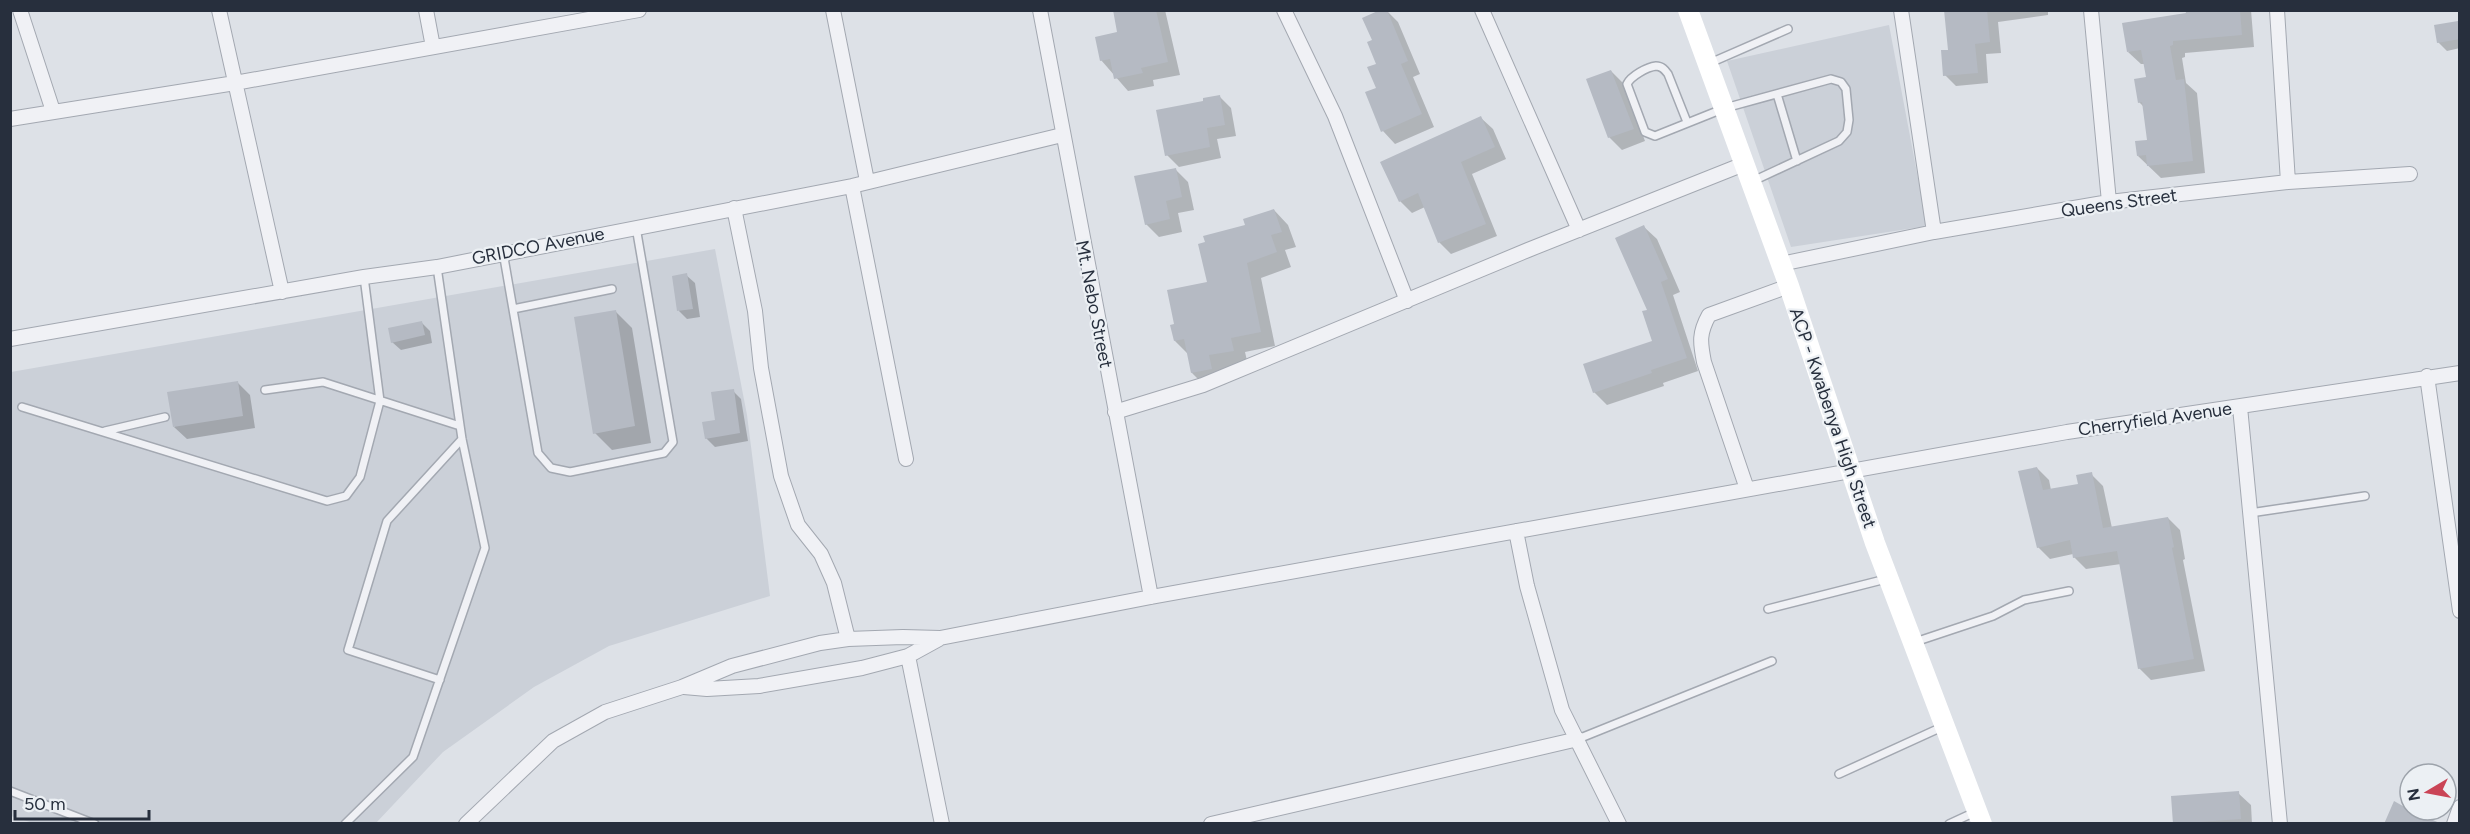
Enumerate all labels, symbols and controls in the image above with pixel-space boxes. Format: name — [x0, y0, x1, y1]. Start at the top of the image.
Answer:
street label: Queens Street — [2060, 184, 2179, 222]
street label: GRIDCO Avenue — [470, 222, 606, 270]
street label: Mt. Nebo Street — [1071, 238, 1117, 370]
street label: ACP - Kwabenya High Street — [1785, 305, 1881, 531]
street label: Cherryfield Avenue — [2077, 397, 2233, 441]
north arrow — [2398, 762, 2458, 822]
scale bar — [15, 783, 148, 821]
text: N — [2403, 787, 2424, 802]
text: 50 m — [24, 793, 66, 815]

